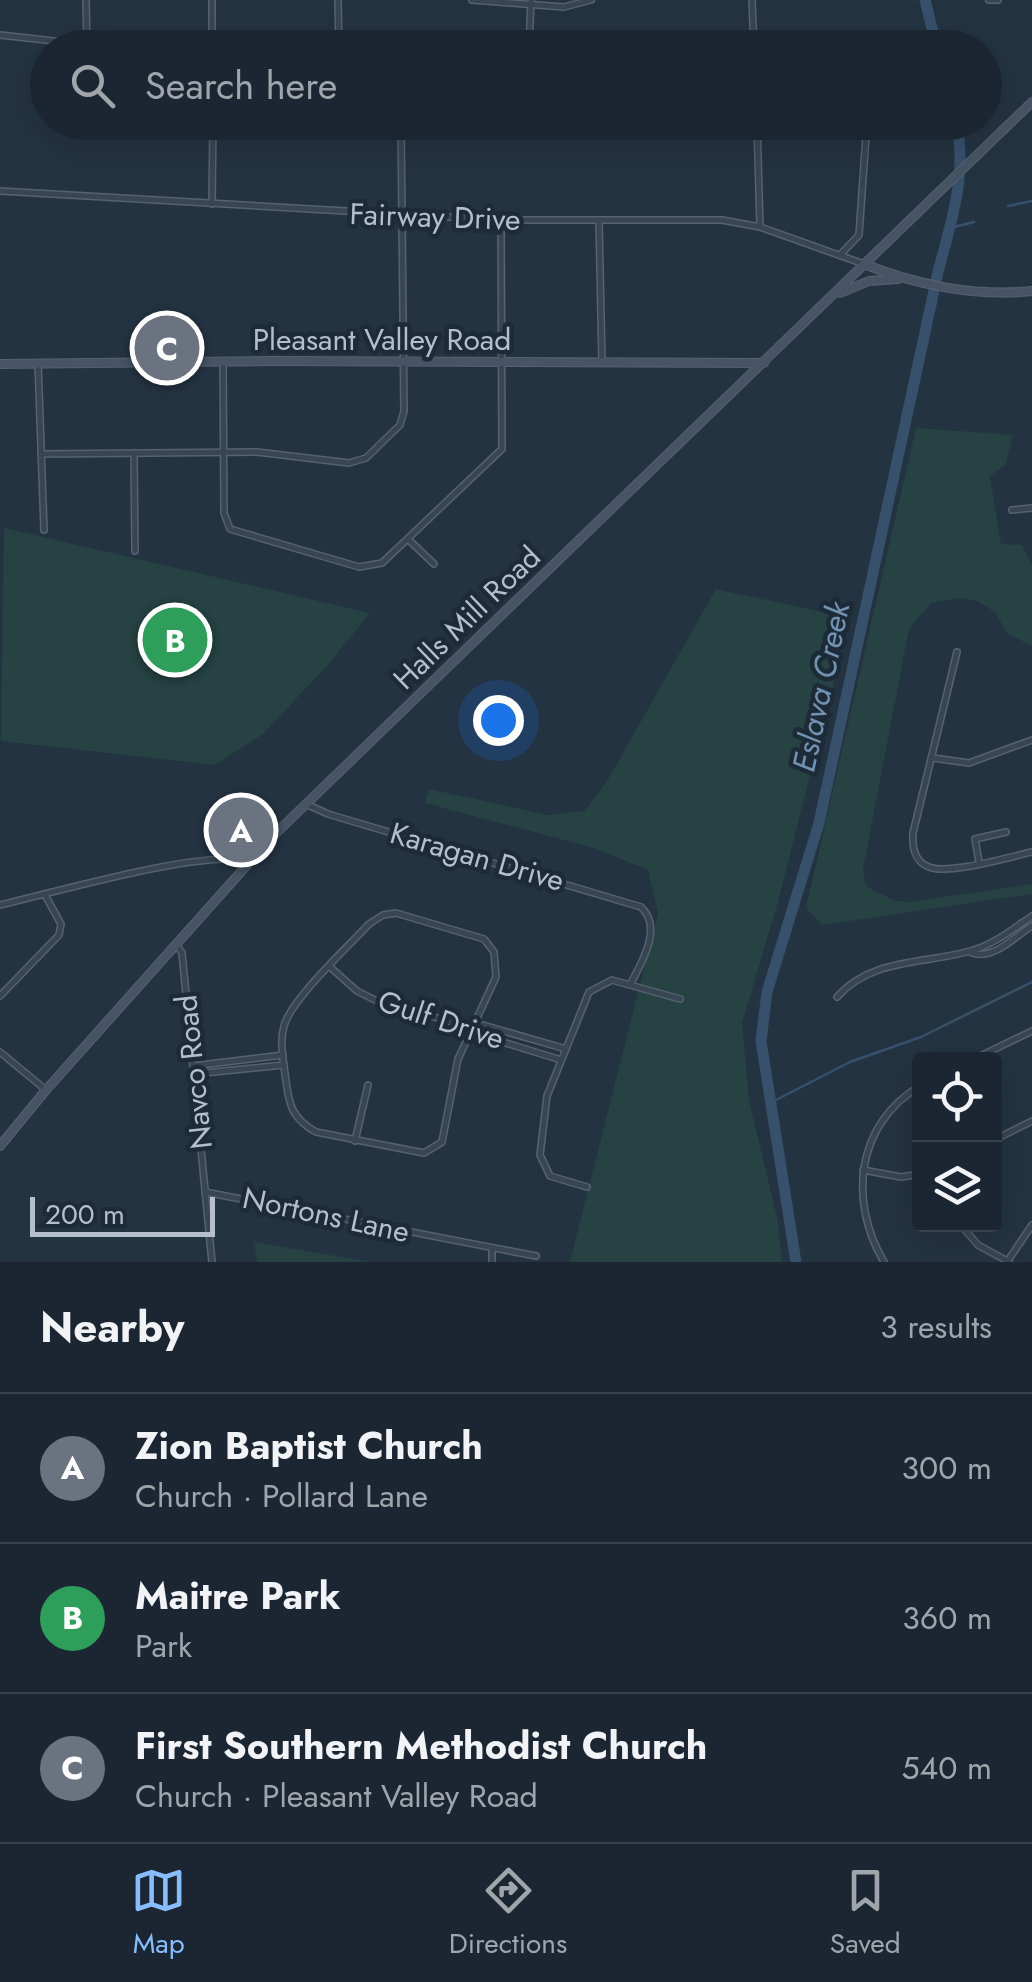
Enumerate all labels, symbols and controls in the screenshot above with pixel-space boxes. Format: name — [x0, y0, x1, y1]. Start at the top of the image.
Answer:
search box — [30, 30, 1002, 140]
icon: search — [65, 58, 120, 113]
text: Search here — [145, 58, 337, 113]
street label: Fairway Drive — [349, 192, 521, 241]
pin: C — [134, 310, 200, 386]
street label: Pleasant Valley Road — [253, 318, 511, 361]
street label: Halls Mill Road — [383, 536, 550, 699]
water label: Eslava Creek — [781, 597, 862, 776]
pin: B — [142, 602, 208, 678]
your location — [473, 695, 524, 746]
pin: A — [208, 792, 274, 868]
street label: Karagan Drive — [385, 811, 569, 902]
street label: Gulf Drive — [373, 979, 510, 1060]
street label: Navco Road — [164, 993, 223, 1151]
map controls — [912, 1052, 1002, 1232]
button: locate — [912, 1052, 1002, 1142]
button: layers — [912, 1142, 1002, 1232]
street label: Nortons Lane — [239, 1176, 413, 1253]
scale bar — [30, 1192, 215, 1236]
text: 200 m — [45, 1194, 125, 1235]
text: Nearby — [40, 1297, 184, 1358]
text: 3 results — [880, 1304, 992, 1350]
text: Zion Baptist Church — [135, 1418, 483, 1473]
text: A — [61, 1445, 84, 1491]
text: 300 m — [902, 1445, 992, 1491]
text: Church · Pollard Lane — [135, 1473, 428, 1519]
text: Maitre Park — [135, 1568, 341, 1623]
text: B — [62, 1595, 83, 1641]
text: 360 m — [902, 1595, 992, 1641]
text: Park — [135, 1623, 192, 1669]
text: First Southern Methodist Church — [135, 1718, 707, 1773]
text: C — [61, 1745, 84, 1791]
text: 540 m — [902, 1745, 992, 1791]
text: Church · Pleasant Valley Road — [135, 1773, 538, 1819]
tab: Map — [131, 1863, 186, 1964]
tab: Directions — [449, 1863, 567, 1964]
tab: Saved — [830, 1863, 901, 1964]

